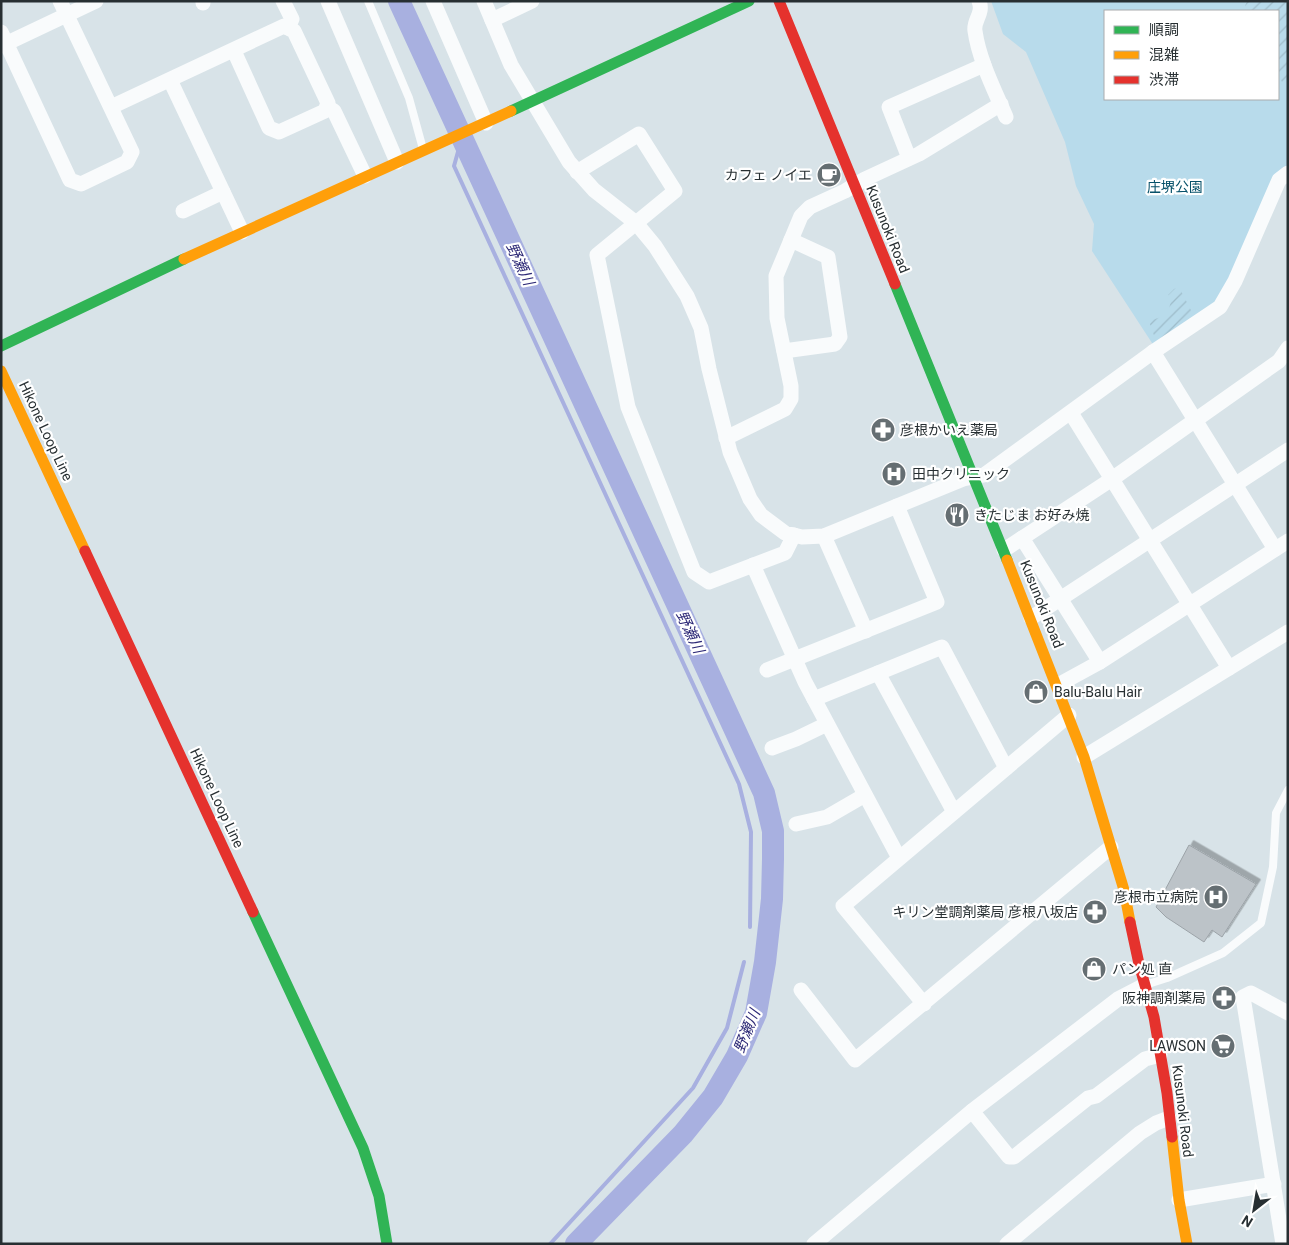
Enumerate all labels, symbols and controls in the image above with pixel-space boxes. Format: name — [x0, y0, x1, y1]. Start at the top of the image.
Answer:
legend — [1104, 10, 1279, 100]
text: 順調 — [1149, 21, 1179, 39]
text: 混雑 — [1149, 46, 1179, 64]
text: 渋滞 — [1149, 71, 1179, 89]
cafe icon: カフェ ノイエ — [816, 162, 842, 188]
place label: カフェ ノイエ — [725, 167, 812, 183]
park label: 庄堺公園 — [1147, 179, 1203, 195]
street label: Kusunoki Road — [863, 183, 913, 275]
water label: 野瀬川 — [502, 240, 539, 290]
street label: Hikone Loop Line — [16, 379, 76, 483]
pharmacy icon: 彦根かいえ薬局 — [870, 417, 896, 443]
place label: 彦根かいえ薬局 — [900, 422, 998, 438]
hospital icon: 田中クリニック — [881, 461, 907, 487]
place label: 田中クリニック — [912, 466, 1010, 482]
restaurant icon: きたじま お好み焼 — [944, 502, 970, 528]
place label: きたじま お好み焼 — [974, 507, 1089, 523]
street label: Kusunoki Road — [1017, 558, 1067, 650]
water label: 野瀬川 — [672, 608, 709, 658]
shop icon: Balu-Balu Hair — [1023, 679, 1049, 705]
place label: Balu-Balu Hair — [1054, 684, 1142, 700]
street label: Hikone Loop Line — [187, 746, 247, 850]
hospital icon: 彦根市立病院 — [1203, 884, 1229, 910]
place label: 彦根市立病院 — [1114, 889, 1198, 905]
pharmacy icon: キリン堂調剤薬局 彦根八坂店 — [1082, 899, 1108, 925]
place label: キリン堂調剤薬局 彦根八坂店 — [893, 904, 1078, 920]
shop icon: パン処 直 — [1081, 956, 1107, 982]
place label: パン処 直 — [1112, 961, 1172, 977]
pharmacy icon: 阪神調剤薬局 — [1211, 985, 1237, 1011]
place label: 阪神調剤薬局 — [1122, 990, 1206, 1006]
water label: 野瀬川 — [730, 1005, 765, 1055]
supermarket icon: LAWSON — [1210, 1033, 1236, 1059]
place label: LAWSON — [1149, 1038, 1206, 1054]
street label: Kusunoki Road — [1169, 1064, 1197, 1158]
north arrow — [1229, 1185, 1279, 1235]
text: N — [1239, 1212, 1256, 1231]

